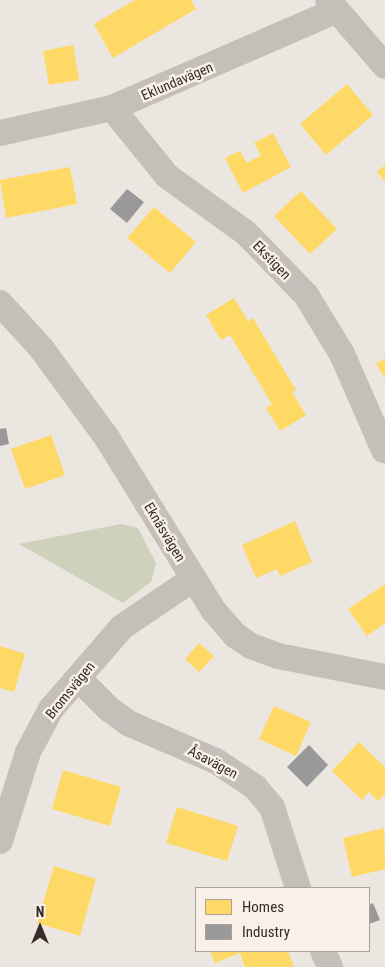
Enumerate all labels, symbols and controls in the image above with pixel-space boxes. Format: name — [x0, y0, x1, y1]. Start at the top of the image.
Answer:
street label: Eklundavägen — [139, 58, 215, 104]
street label: Ekstigen — [250, 237, 294, 283]
street label: Eknäsvägen — [141, 499, 189, 565]
street label: Bromsvägen — [42, 658, 98, 722]
street label: Åsavägen — [185, 742, 241, 782]
legend — [195, 887, 370, 952]
text: Homes — [242, 898, 284, 916]
north arrow — [15, 902, 65, 952]
text: N — [36, 904, 44, 920]
text: Industry — [242, 923, 290, 941]

